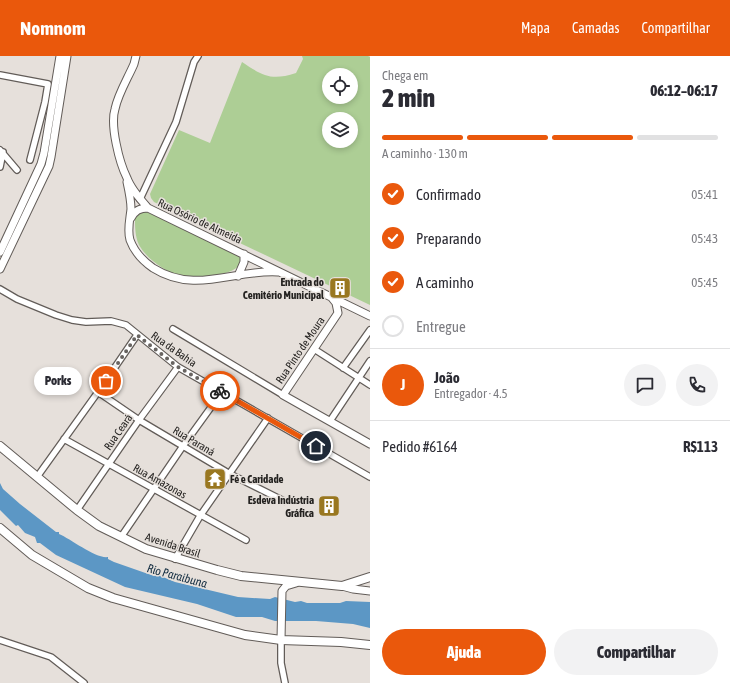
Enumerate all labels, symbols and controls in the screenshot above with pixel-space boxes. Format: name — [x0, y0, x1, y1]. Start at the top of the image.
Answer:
text: Nomnom — [20, 17, 86, 39]
text: Mapa — [521, 20, 550, 36]
text: Camadas — [572, 20, 620, 36]
text: Compartilhar — [642, 20, 710, 36]
map controls — [322, 68, 358, 148]
button: locate — [322, 68, 358, 104]
text: Chega em — [382, 68, 428, 83]
text: 06:12–06:17 — [650, 82, 718, 99]
text: 2 min — [382, 83, 435, 113]
button: layers — [322, 112, 358, 148]
text: A caminho · 130 m — [382, 146, 468, 161]
icon: check — [382, 183, 404, 205]
text: Confirmado — [416, 186, 481, 203]
text: 05:41 — [691, 187, 718, 202]
street label: Rua Osório de Almeida — [156, 196, 244, 246]
icon: check — [382, 227, 404, 249]
text: Preparando — [416, 230, 481, 247]
text: 05:43 — [691, 231, 718, 246]
icon: check — [382, 271, 404, 293]
text: A caminho — [416, 274, 474, 291]
building icon: Entrada do Cemitério Municipal — [327, 275, 353, 301]
text: 05:45 — [691, 275, 718, 290]
place label: Entrada do Cemitério Municipal — [243, 276, 325, 301]
street label: Rua Pinto de Moura — [273, 314, 327, 386]
text: Entregue — [416, 318, 466, 335]
street label: Rua da Bahia — [149, 329, 199, 369]
pin — [89, 364, 123, 398]
button: chat — [624, 364, 666, 406]
button: phone — [676, 364, 718, 406]
callout: Porks — [34, 367, 82, 395]
text: João — [434, 369, 460, 386]
icon: bag — [95, 370, 117, 392]
courier — [200, 371, 240, 411]
text: Porks — [45, 373, 71, 388]
text: J — [401, 376, 405, 393]
icon: bike — [209, 380, 231, 402]
text: Entregador · 4.5 — [434, 386, 508, 401]
street label: Rua Ceará — [101, 412, 135, 452]
street label: Rua Paraná — [171, 424, 217, 458]
pin — [299, 429, 333, 463]
icon: home — [305, 435, 327, 457]
text: Pedido #6164 — [382, 438, 458, 455]
text: R$113 — [683, 438, 718, 455]
street label: Rua Amazonas — [131, 461, 189, 501]
temple icon: Fé e Caridade — [202, 466, 228, 492]
place label: Fé e Caridade — [230, 473, 284, 485]
building icon: Esdeva Indústria Gráfica — [316, 493, 342, 519]
place label: Esdeva Indústria Gráfica — [248, 494, 314, 519]
street label: Avenida Brasil — [144, 530, 202, 560]
water label: Rio Paraibuna — [145, 561, 209, 591]
button: Ajuda — [382, 629, 546, 675]
button: Compartilhar — [554, 629, 718, 675]

